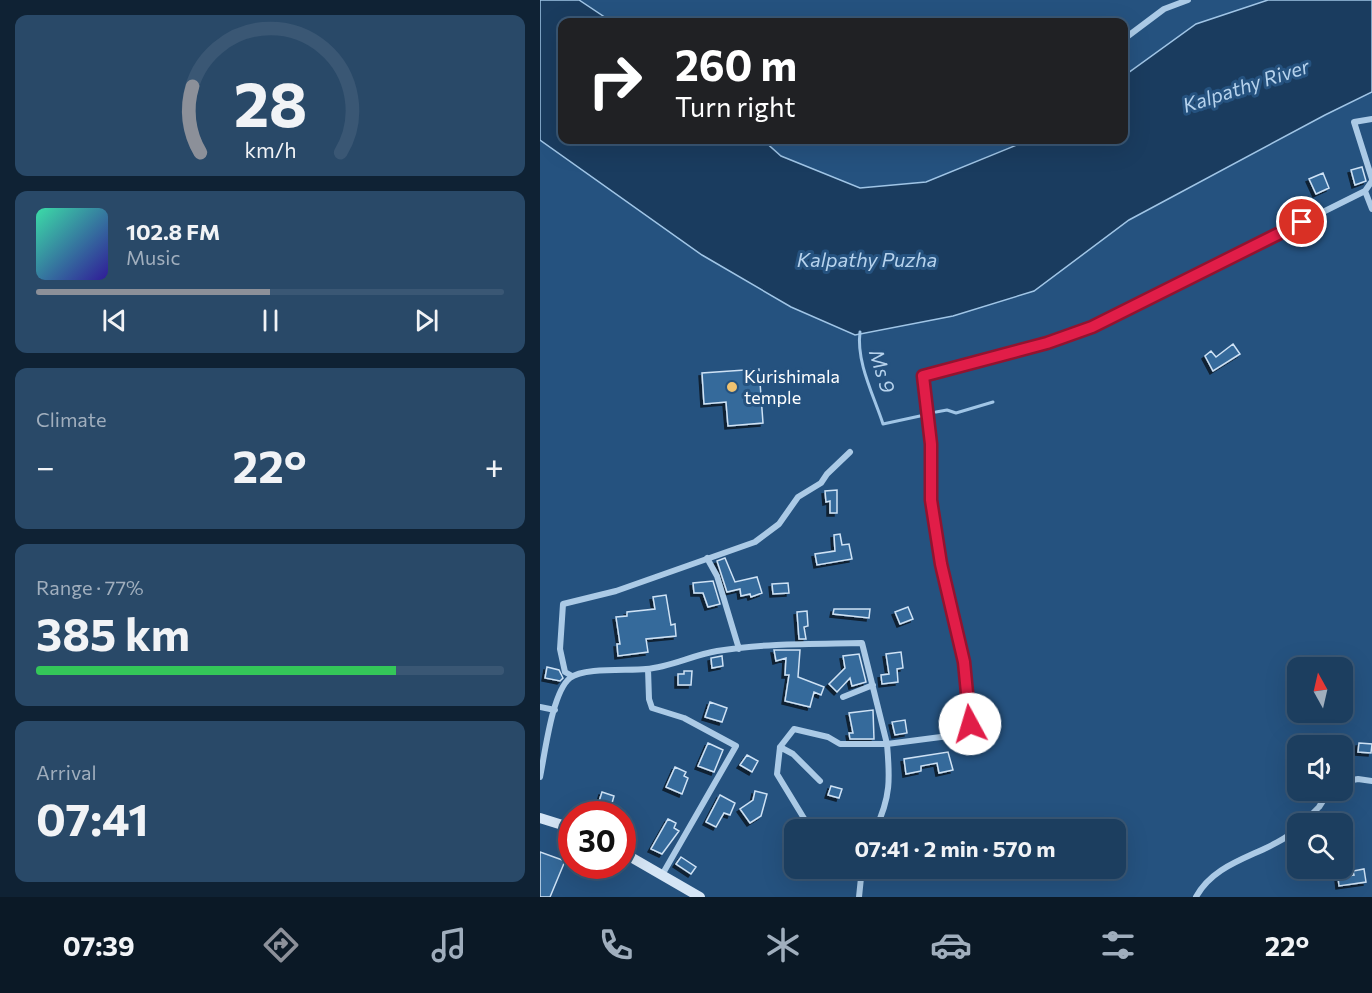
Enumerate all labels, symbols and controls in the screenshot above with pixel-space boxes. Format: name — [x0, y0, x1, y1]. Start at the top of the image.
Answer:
text: 260 m — [675, 38, 797, 90]
icon: right — [576, 42, 654, 120]
water label: Kalpathy River — [1179, 53, 1313, 117]
text: 28 — [233, 64, 307, 140]
text: Turn right — [675, 90, 795, 123]
text: km/h — [244, 136, 296, 162]
pin — [1276, 196, 1327, 247]
icon: arrive — [1285, 205, 1318, 238]
text: 102.8 FM — [126, 218, 220, 245]
text: Music — [126, 245, 180, 269]
water label: Kalpathy Puzha — [797, 247, 937, 271]
icon: previous — [98, 304, 131, 337]
icon: pause — [254, 304, 287, 337]
icon: next — [410, 304, 443, 337]
water label: Ms 9 — [865, 346, 901, 395]
place label: Kurishimala temple — [744, 365, 840, 408]
marker: Kurishimala temple — [725, 380, 739, 394]
text: Climate — [36, 407, 106, 431]
text: 22° — [233, 437, 307, 492]
text: − — [36, 445, 55, 486]
text: + — [485, 445, 504, 486]
text: Range · 77% — [36, 575, 144, 599]
text: 385 km — [36, 605, 190, 660]
north arrow — [1287, 657, 1353, 723]
map controls — [1287, 657, 1353, 879]
position arrow — [938, 692, 1002, 756]
button: sound — [1287, 735, 1353, 801]
text: Arrival — [36, 760, 97, 784]
text: 07:41 — [36, 790, 149, 845]
speed limit sign: 30 — [558, 801, 636, 879]
button: search — [1287, 813, 1353, 879]
text: 07:41 · 2 min · 570 m — [854, 835, 1056, 862]
icon: directions — [260, 924, 302, 966]
icon: music — [428, 924, 470, 966]
icon: phone — [595, 924, 637, 966]
icon: climate — [762, 924, 804, 966]
icon: car — [930, 924, 972, 966]
icon: filters — [1097, 924, 1139, 966]
text: 07:39 — [63, 929, 135, 962]
text: 22° — [1265, 929, 1309, 962]

